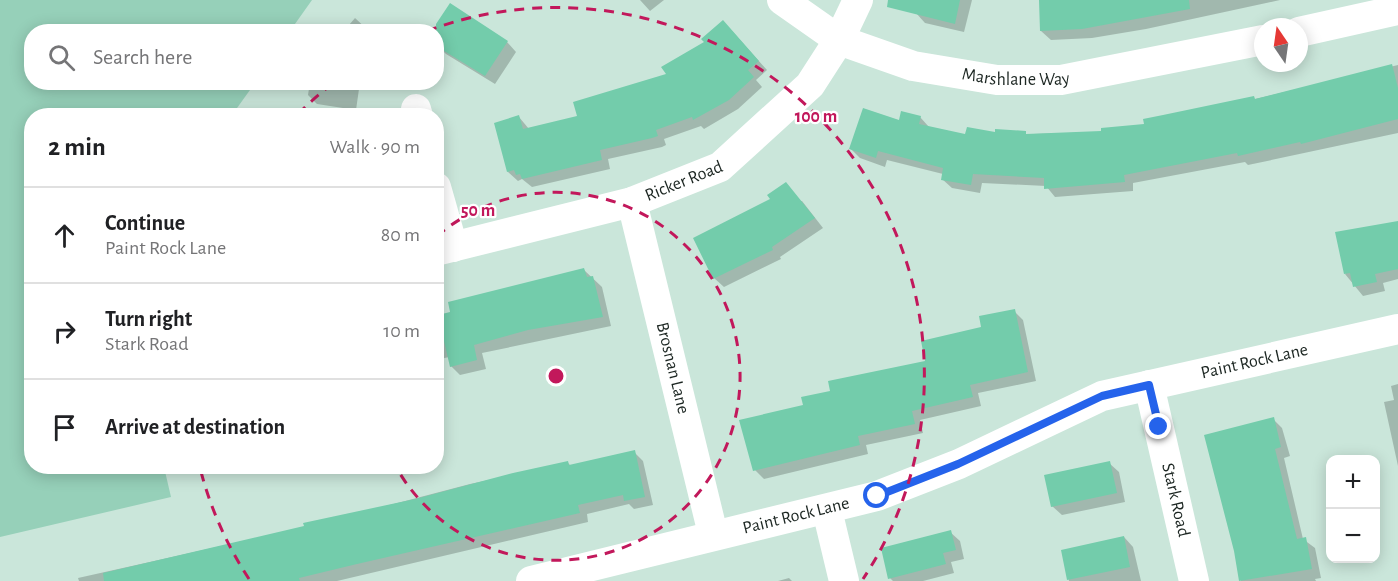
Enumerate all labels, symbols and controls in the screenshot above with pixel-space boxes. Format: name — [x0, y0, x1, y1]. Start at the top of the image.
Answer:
north arrow — [1254, 18, 1308, 72]
search box — [24, 24, 444, 90]
icon: search — [45, 41, 78, 74]
text: Search here — [93, 46, 192, 68]
street label: Marshlane Way — [961, 65, 1072, 89]
text: 100 m — [795, 108, 837, 126]
text: 2 min — [48, 134, 106, 160]
text: Walk · 90 m — [329, 137, 420, 157]
street label: Ricker Road — [643, 158, 726, 205]
text: 50 m — [461, 202, 495, 220]
text: Continue — [105, 212, 185, 234]
icon: ahead — [48, 219, 81, 252]
text: 80 m — [381, 225, 420, 245]
text: Paint Rock Lane — [105, 238, 226, 258]
text: Turn right — [105, 308, 192, 330]
icon: right — [48, 315, 81, 348]
street label: Brosnan Lane — [653, 320, 692, 416]
text: 10 m — [383, 321, 420, 341]
text: Stark Road — [105, 334, 189, 354]
street label: Paint Rock Lane — [1199, 341, 1310, 382]
centre of rings — [546, 366, 566, 386]
icon: arrive — [48, 411, 81, 444]
route end — [1145, 413, 1171, 439]
text: Arrive at destination — [105, 416, 285, 438]
map controls — [1326, 455, 1380, 563]
button: + — [1326, 455, 1380, 509]
street label: Stark Road — [1158, 461, 1193, 539]
route start — [863, 482, 889, 508]
street label: Paint Rock Lane — [741, 494, 851, 538]
button: − — [1326, 509, 1380, 563]

